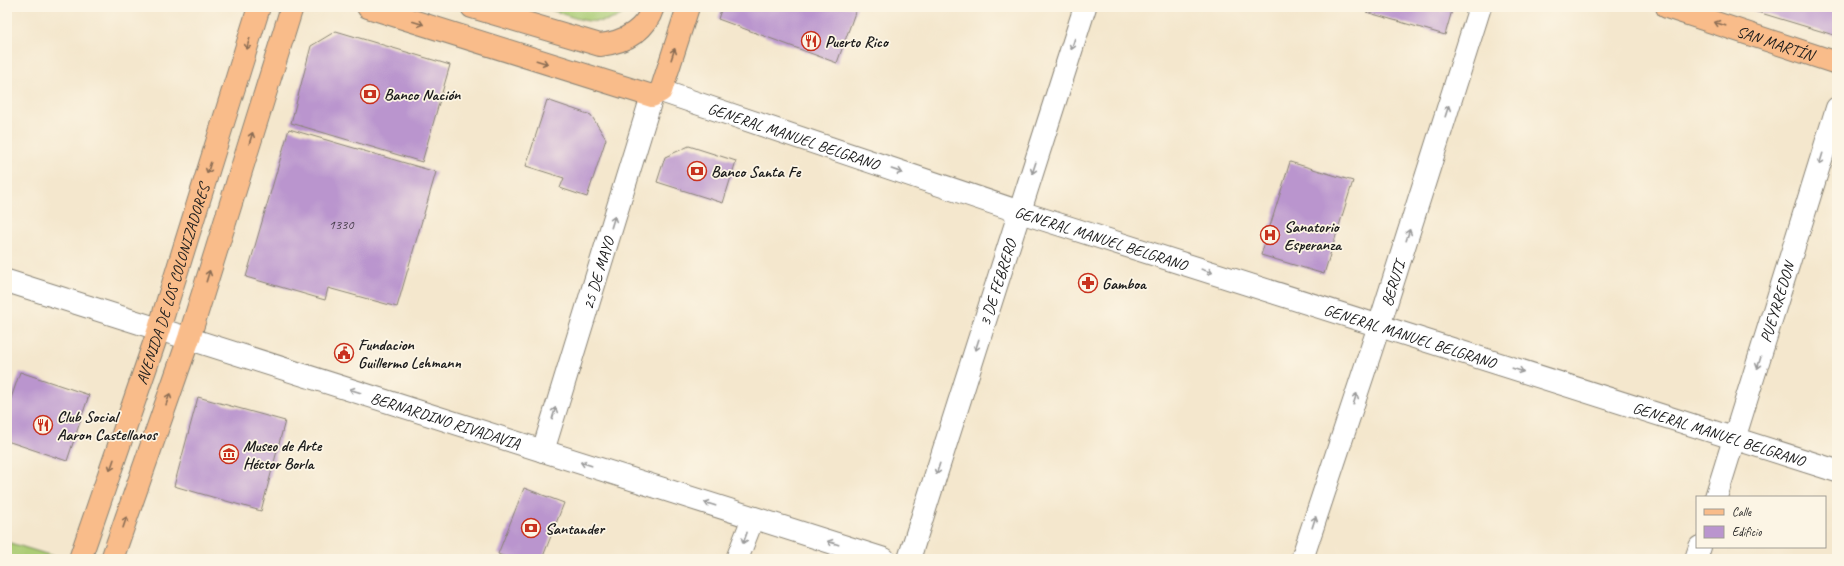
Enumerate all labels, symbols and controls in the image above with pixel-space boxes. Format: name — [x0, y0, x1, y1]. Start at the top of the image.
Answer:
one-way arrow — [411, 20, 424, 27]
one-way arrow — [1714, 20, 1726, 28]
street label: SAN MARTÍN — [1734, 22, 1818, 66]
restaurant icon: Puerto Rico — [800, 30, 822, 52]
place label: Puerto Rico — [825, 32, 890, 52]
one-way arrow — [244, 38, 251, 51]
one-way arrow — [1069, 38, 1076, 51]
one-way arrow — [670, 48, 677, 61]
one-way arrow — [535, 59, 548, 66]
bank icon: Banco Nación — [359, 83, 381, 105]
place label: Banco Nación — [384, 85, 461, 105]
street label: GENERAL MANUEL BELGRANO — [705, 99, 883, 175]
one-way arrow — [1444, 105, 1451, 118]
one-way arrow — [248, 132, 255, 145]
one-way arrow — [1817, 152, 1824, 165]
bank icon: Banco Santa Fe — [686, 160, 708, 182]
one-way arrow — [1030, 161, 1037, 174]
one-way arrow — [205, 162, 212, 175]
place label: Banco Santa Fe — [711, 162, 802, 182]
one-way arrow — [891, 167, 903, 175]
street label: AVENIDA DE LOS COLONIZADORES — [132, 179, 215, 387]
street label: GENERAL MANUEL BELGRANO — [1012, 202, 1191, 276]
house number: 1330 — [328, 216, 355, 233]
one-way arrow — [610, 216, 617, 229]
place label: Sanatorio Esperanza — [1284, 217, 1342, 255]
hospital icon: Sanatorio Esperanza — [1259, 224, 1281, 246]
one-way arrow — [1405, 229, 1412, 242]
street label: 25 DE MAYO — [578, 233, 620, 312]
street label: 3 DE FEBRERO — [975, 235, 1022, 329]
street label: BERUTI — [1377, 255, 1411, 309]
street label: PUEYRREDON — [1756, 257, 1800, 345]
one-way arrow — [1201, 268, 1213, 276]
one-way arrow — [205, 269, 212, 282]
pharmacy icon: Gamboa — [1077, 272, 1099, 294]
place label: Gamboa — [1102, 274, 1147, 294]
street label: GENERAL MANUEL BELGRANO — [1321, 300, 1500, 374]
place label: Fundacion Guillermo Lehmann — [358, 335, 462, 373]
one-way arrow — [973, 339, 980, 352]
public building icon: Fundacion Guillermo Lehmann — [333, 342, 355, 364]
one-way arrow — [1755, 357, 1762, 370]
one-way arrow — [1511, 367, 1524, 374]
one-way arrow — [349, 387, 362, 394]
street label: BERNARDINO RIVADAVIA — [368, 388, 523, 454]
one-way arrow — [1352, 392, 1359, 405]
one-way arrow — [164, 394, 172, 406]
street label: GENERAL MANUEL BELGRANO — [1630, 398, 1809, 472]
place label: Club Social Aaron Castellanos — [57, 407, 159, 445]
one-way arrow — [551, 407, 558, 420]
restaurant icon: Club Social Aaron Castellanos — [32, 414, 54, 436]
place label: Museo de Arte Héctor Borla — [243, 436, 323, 474]
museum icon: Museo de Arte Héctor Borla — [218, 443, 240, 465]
one-way arrow — [108, 458, 115, 471]
one-way arrow — [580, 460, 592, 468]
one-way arrow — [933, 463, 941, 475]
legend — [1696, 496, 1826, 548]
one-way arrow — [703, 500, 716, 507]
text: Calle — [1732, 504, 1752, 520]
one-way arrow — [122, 516, 129, 529]
one-way arrow — [1311, 516, 1318, 529]
bank icon: Santander — [520, 517, 542, 539]
place label: Santander — [545, 519, 606, 539]
text: Edificio — [1732, 524, 1762, 540]
one-way arrow — [740, 532, 748, 544]
one-way arrow — [827, 539, 840, 546]

